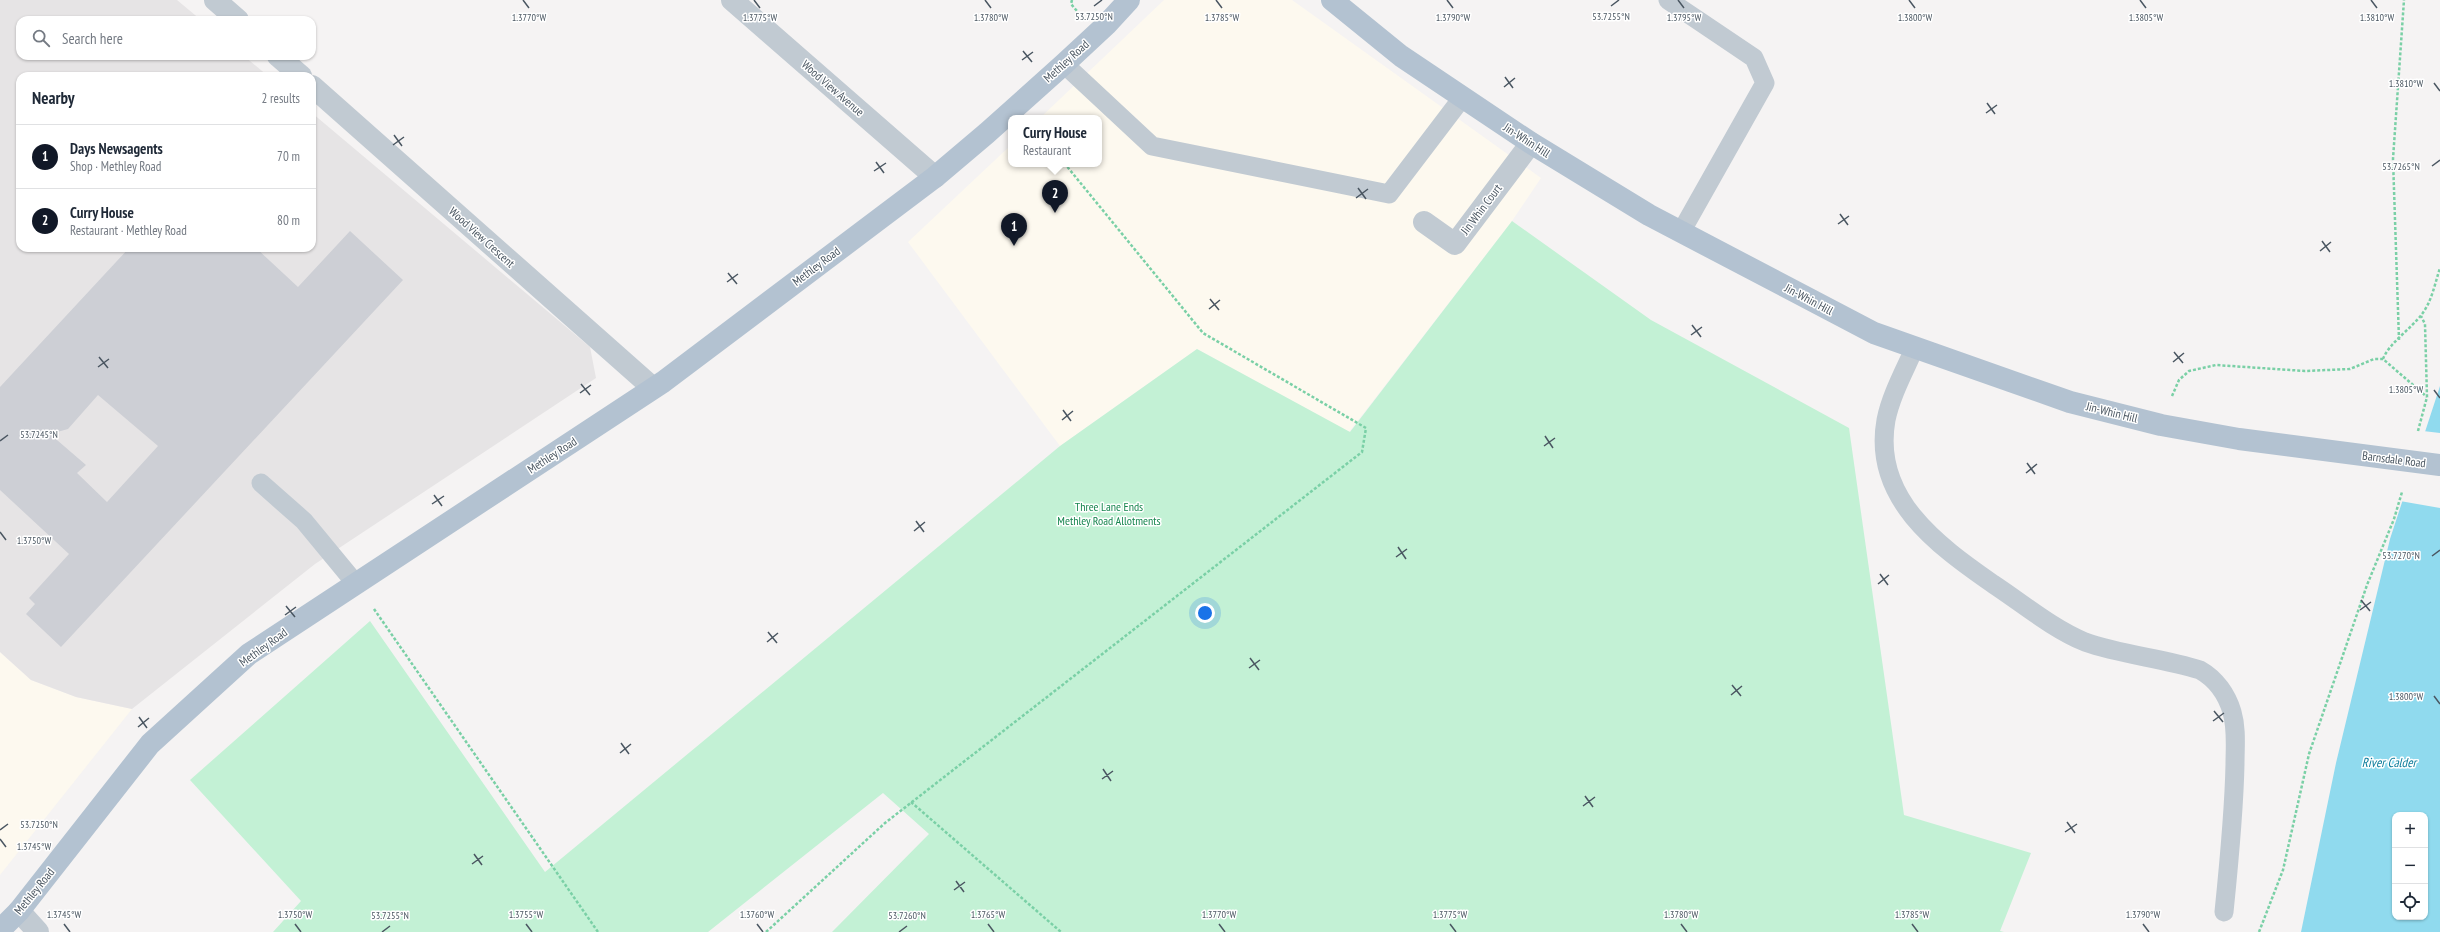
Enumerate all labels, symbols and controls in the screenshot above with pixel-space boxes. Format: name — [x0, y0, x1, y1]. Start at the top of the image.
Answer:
text: 53.7250°N — [1075, 10, 1113, 23]
text: 53.7255°N — [1592, 10, 1630, 23]
text: 1.3770°W — [512, 11, 546, 24]
text: 1.3775°W — [743, 11, 777, 24]
text: 1.3780°W — [974, 11, 1008, 24]
text: 1.3785°W — [1205, 11, 1239, 24]
text: 1.3790°W — [1436, 11, 1470, 24]
text: 1.3795°W — [1667, 11, 1701, 24]
text: 1.3800°W — [1898, 11, 1932, 24]
text: 1.3805°W — [2129, 11, 2163, 24]
text: 1.3810°W — [2360, 11, 2394, 24]
search box — [16, 16, 316, 60]
icon: search — [30, 27, 52, 49]
text: Search here — [62, 29, 123, 48]
street label: Methley Road — [1040, 37, 1092, 85]
street label: Wood View Avenue — [799, 57, 867, 119]
text: 1.3810°W — [2389, 77, 2423, 90]
text: Nearby — [32, 87, 75, 109]
text: 2 results — [261, 90, 300, 107]
popup — [1008, 115, 1102, 167]
street label: Jin-Whin Hill — [1500, 119, 1553, 161]
text: Curry House — [1023, 123, 1087, 142]
text: Days Newsagents — [70, 139, 163, 158]
text: Restaurant — [1023, 142, 1071, 159]
text: 1 — [42, 148, 48, 165]
text: 70 m — [277, 148, 300, 165]
text: Shop · Methley Road — [70, 158, 161, 175]
text: 53.7265°N — [2382, 160, 2420, 173]
pin: 2 — [1042, 180, 1068, 213]
street label: Jin Whin Court — [1457, 180, 1505, 238]
text: Curry House — [70, 203, 134, 222]
street label: Wood View Crescent — [446, 204, 518, 271]
text: 2 — [42, 212, 48, 229]
text: 80 m — [277, 212, 300, 229]
pin: 1 — [1001, 213, 1027, 246]
text: Restaurant · Methley Road — [70, 222, 187, 239]
street label: Methley Road — [789, 243, 843, 289]
street label: Jin-Whin Hill — [1781, 280, 1836, 318]
text: 1.3805°W — [2389, 383, 2423, 396]
street label: Jin-Whin Hill — [2084, 398, 2140, 426]
text: 53.7245°N — [20, 428, 58, 441]
street label: Methley Road — [524, 433, 580, 477]
street label: Barnsdale Road — [2361, 448, 2427, 470]
park label: Three Lane Ends Methley Road Allotments — [1057, 499, 1161, 528]
text: 1.3750°W — [17, 534, 51, 547]
text: 53.7270°N — [2382, 549, 2420, 562]
your location — [1195, 603, 1215, 623]
street label: Methley Road — [236, 624, 290, 670]
text: 1.3800°W — [2389, 690, 2423, 703]
water label: River Calder — [2362, 754, 2419, 771]
map controls — [2392, 812, 2428, 920]
button: + — [2392, 812, 2428, 848]
text: 53.7250°N — [20, 818, 58, 831]
text: 1.3745°W — [17, 840, 51, 853]
button: − — [2392, 848, 2428, 884]
street label: Methley Road — [11, 865, 57, 917]
button: locate — [2392, 884, 2428, 920]
text: 1.3745°W — [47, 908, 81, 921]
text: 1.3750°W — [278, 908, 312, 921]
text: 1.3755°W — [509, 908, 543, 921]
text: 1.3760°W — [740, 908, 774, 921]
text: 1.3765°W — [971, 908, 1005, 921]
text: 1.3770°W — [1202, 908, 1236, 921]
text: 1.3775°W — [1433, 908, 1467, 921]
text: 1.3780°W — [1664, 908, 1698, 921]
text: 1.3785°W — [1895, 908, 1929, 921]
text: 1.3790°W — [2126, 908, 2160, 921]
text: 53.7255°N — [371, 909, 409, 922]
text: 53.7260°N — [888, 909, 926, 922]

